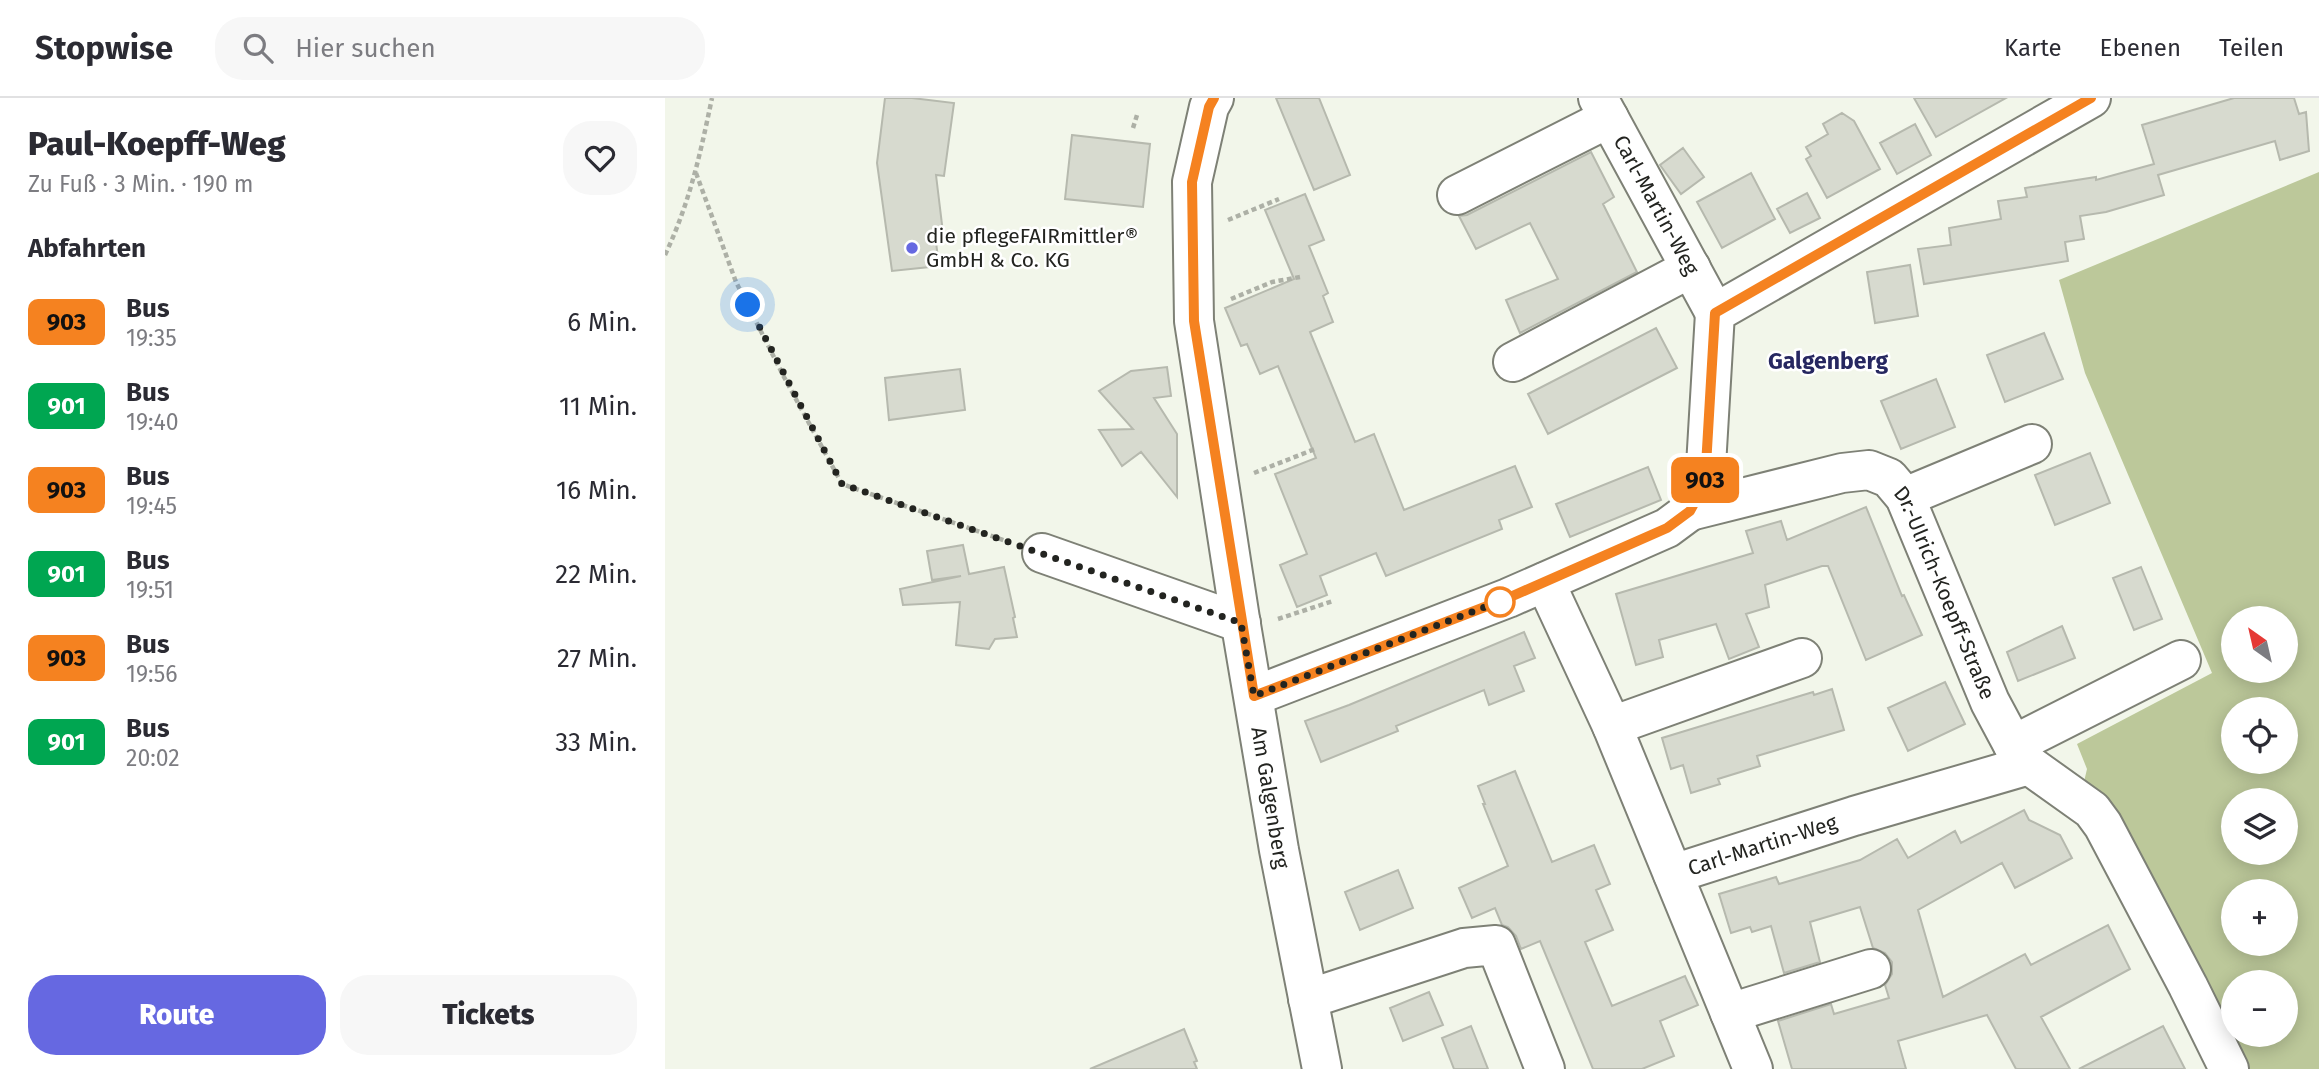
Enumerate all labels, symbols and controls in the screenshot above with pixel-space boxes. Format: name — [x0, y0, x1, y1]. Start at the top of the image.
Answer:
search box — [215, 17, 705, 80]
text: Stopwise — [35, 28, 173, 68]
icon: search — [239, 29, 277, 67]
text: Hier suchen — [295, 33, 436, 64]
text: Karte — [2004, 34, 2062, 62]
text: Ebenen — [2100, 34, 2181, 62]
text: Teilen — [2219, 34, 2284, 62]
button: heart — [563, 121, 637, 195]
text: Paul-Koepff-Weg — [28, 124, 286, 164]
street label: Carl-Martin-Weg — [1608, 131, 1705, 280]
text: Zu Fuß · 3 Min. · 190 m — [28, 170, 254, 198]
place label: die pflegeFAIRmittler® GmbH & Co. KG — [926, 223, 1138, 273]
text: Abfahrten — [28, 233, 146, 264]
marker: die pflegeFAIRmittler® GmbH & Co. KG — [904, 240, 920, 256]
your location — [730, 287, 765, 322]
text: Bus — [126, 293, 169, 324]
text: 6 Min. — [567, 307, 637, 338]
text: 903 — [47, 308, 86, 336]
text: 19:35 — [126, 324, 177, 352]
district label: Galgenberg — [1768, 347, 1888, 375]
text: Bus — [126, 377, 169, 408]
text: 11 Min. — [559, 391, 637, 422]
text: 901 — [47, 392, 86, 420]
text: 19:40 — [126, 408, 179, 436]
line badge: 903 — [1665, 457, 1745, 503]
text: Bus — [126, 461, 169, 492]
text: 903 — [1685, 466, 1725, 494]
text: 16 Min. — [556, 475, 637, 506]
text: 903 — [47, 476, 86, 504]
street label: Dr.-Ulrich-Koepff-Straße — [1888, 481, 2001, 703]
text: 19:45 — [126, 492, 177, 520]
text: Bus — [126, 545, 169, 576]
text: 22 Min. — [555, 559, 637, 590]
text: 901 — [47, 560, 86, 588]
text: 19:51 — [126, 576, 174, 604]
unlabelled marker — [1485, 587, 1515, 617]
north arrow — [2221, 606, 2298, 682]
map controls — [2221, 606, 2298, 1047]
text: Bus — [126, 629, 169, 660]
text: 27 Min. — [557, 643, 637, 674]
text: 903 — [47, 644, 86, 672]
text: 19:56 — [126, 660, 177, 688]
button: locate — [2221, 697, 2298, 774]
text: Bus — [126, 713, 169, 744]
street label: Am Galgenberg — [1245, 725, 1295, 871]
text: 33 Min. — [555, 727, 637, 758]
text: 901 — [47, 728, 86, 756]
text: 20:02 — [126, 744, 180, 772]
button: layers — [2221, 788, 2298, 865]
street label: Carl-Martin-Weg — [1685, 809, 1840, 881]
button: + — [2221, 879, 2298, 956]
button: − — [2221, 970, 2298, 1047]
button: Route — [28, 975, 326, 1055]
button: Tickets — [340, 975, 637, 1055]

